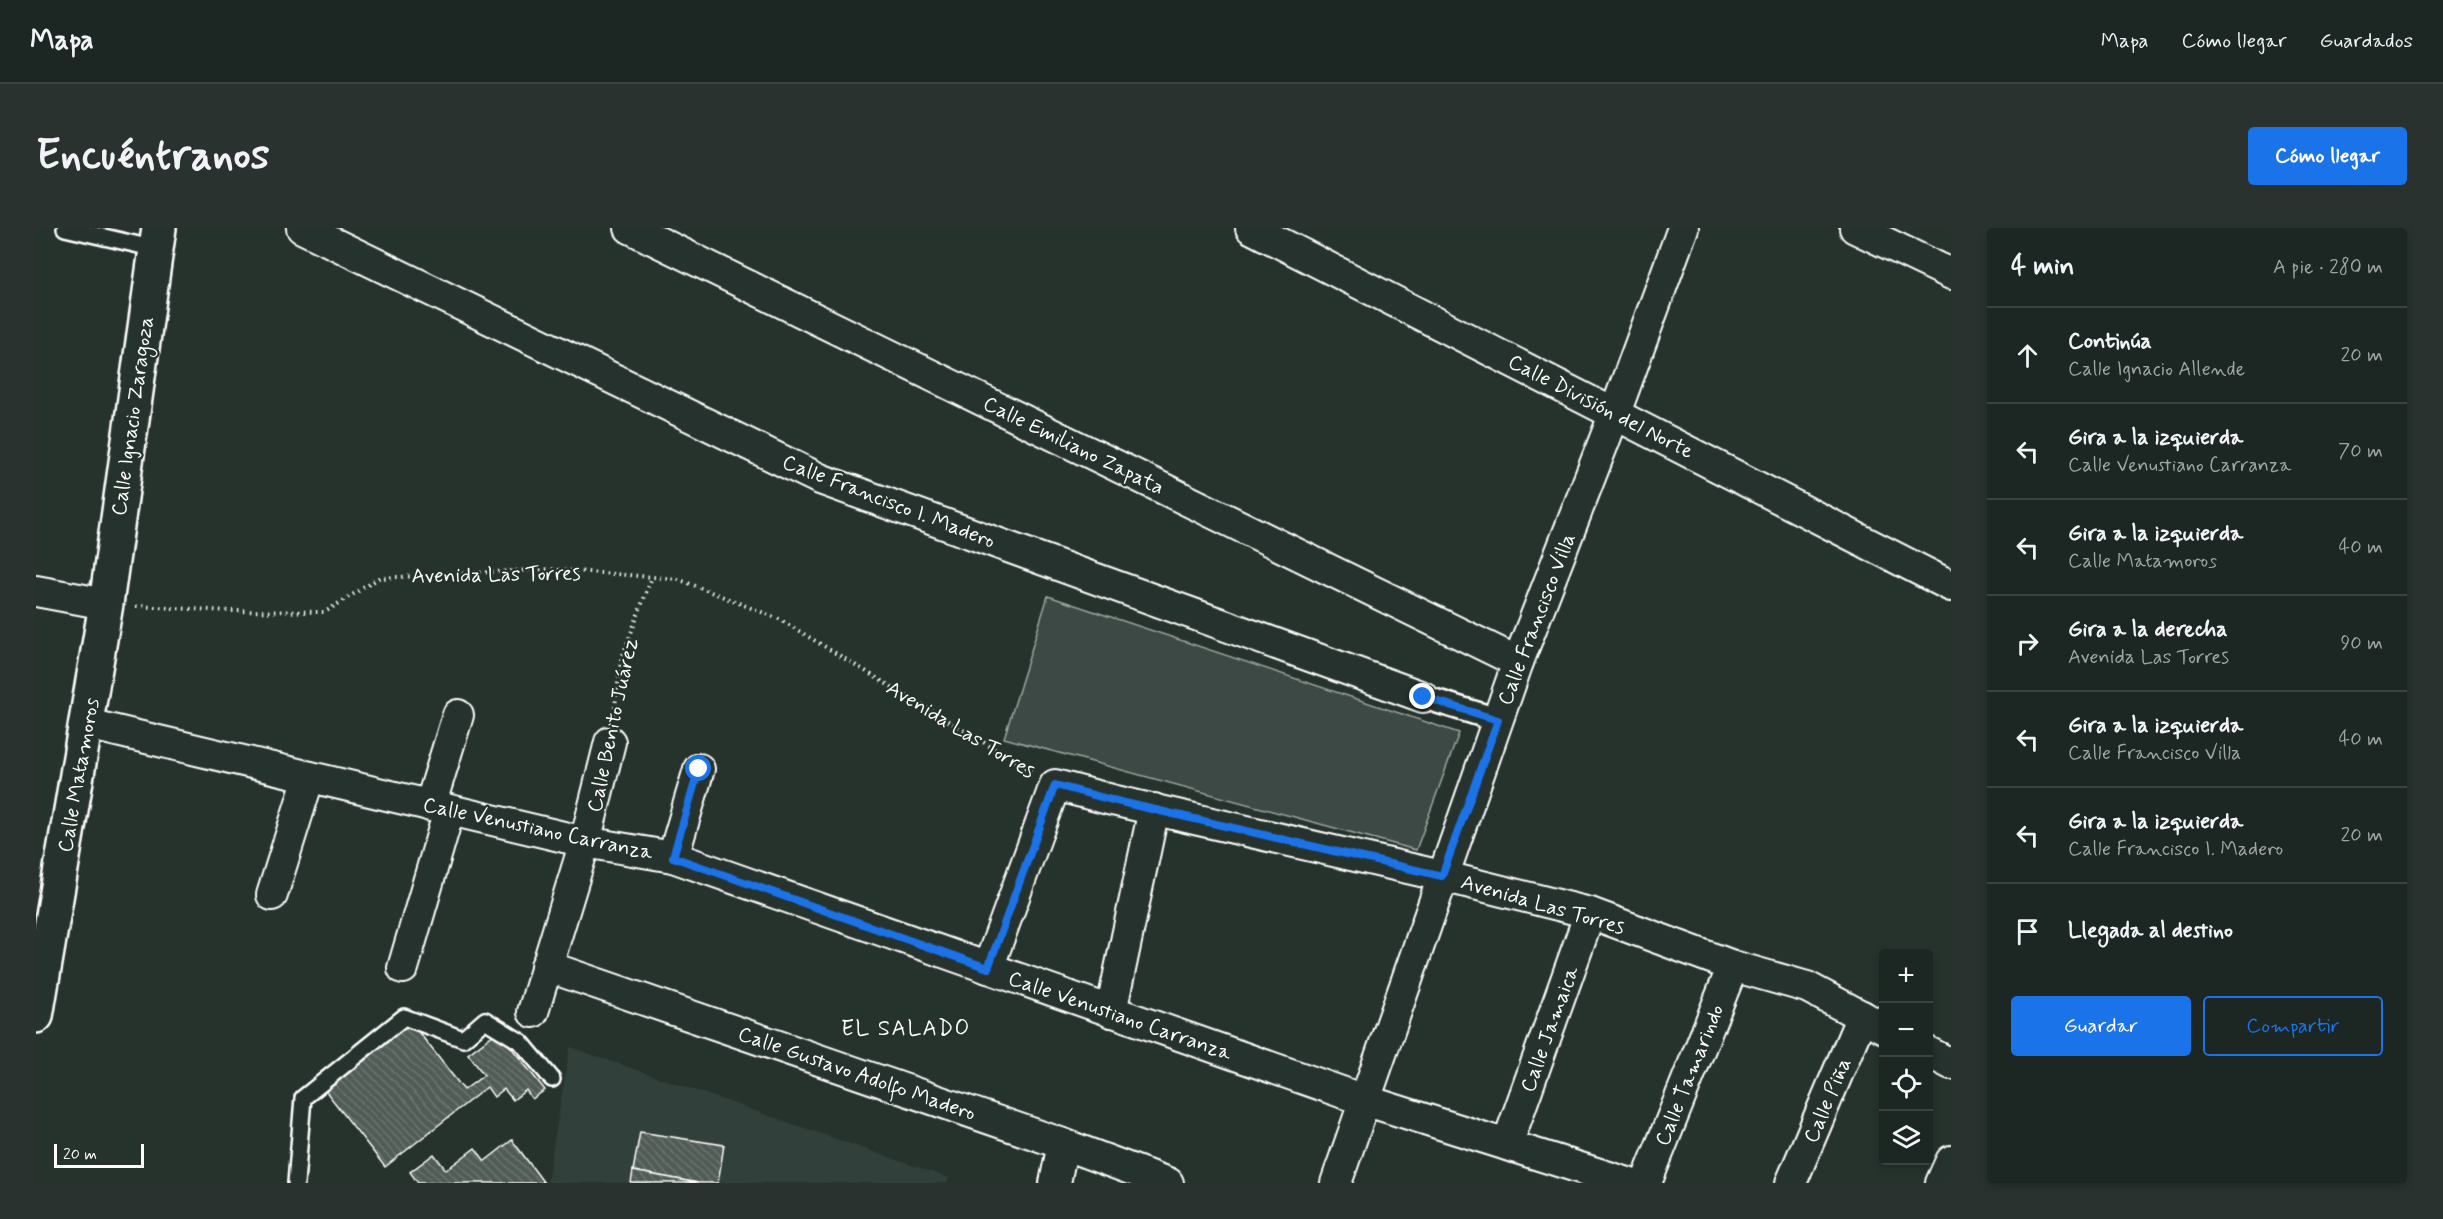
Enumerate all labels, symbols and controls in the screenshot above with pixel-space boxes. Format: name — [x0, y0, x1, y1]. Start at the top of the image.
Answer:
text: Mapa — [30, 23, 94, 60]
text: Mapa — [2101, 27, 2149, 55]
text: Cómo llegar — [2182, 27, 2287, 55]
text: Guardados — [2320, 27, 2413, 55]
button: Cómo llegar — [2248, 127, 2407, 185]
text: Encuéntranos — [36, 129, 269, 184]
text: 4 min — [2011, 250, 2074, 284]
text: A pie · 280 m — [2273, 254, 2383, 281]
street label: Calle Ignacio Zaragoza — [105, 315, 162, 518]
text: Continúa — [2068, 328, 2152, 356]
icon: ahead — [2011, 339, 2044, 372]
text: 20 m — [2340, 342, 2383, 369]
street label: Calle División del Norte — [1503, 348, 1698, 466]
text: Calle Ignacio Allende — [2068, 356, 2245, 383]
street label: Calle Emiliano Zapata — [978, 390, 1169, 502]
text: Gira a la izquierda — [2068, 424, 2243, 452]
icon: left — [2011, 435, 2044, 468]
text: 70 m — [2338, 438, 2383, 465]
street label: Calle Francisco I. Madero — [778, 448, 999, 555]
text: Calle Venustiano Carranza — [2068, 452, 2291, 479]
text: Gira a la izquierda — [2068, 520, 2243, 548]
street label: Calle Francisco Villa — [1491, 529, 1583, 709]
icon: left — [2011, 531, 2044, 564]
text: 40 m — [2339, 534, 2383, 561]
text: Calle Matamoros — [2068, 548, 2217, 575]
street label: Avenida Las Torres — [411, 560, 581, 590]
text: Gira a la derecha — [2068, 616, 2228, 644]
icon: right — [2011, 627, 2044, 660]
text: 90 m — [2340, 630, 2383, 657]
street label: Calle Benito Juárez — [581, 636, 645, 815]
text: Avenida Las Torres — [2068, 644, 2229, 671]
street label: Avenida Las Torres — [881, 674, 1040, 785]
route end — [1409, 683, 1435, 709]
street label: Calle Matamoros — [52, 696, 106, 855]
text: Gira a la izquierda — [2068, 712, 2243, 740]
icon: left — [2011, 723, 2044, 756]
text: 40 m — [2339, 726, 2383, 753]
text: Calle Francisco Villa — [2068, 740, 2241, 767]
route start — [685, 755, 711, 781]
street label: Calle Venustiano Carranza — [420, 791, 656, 867]
text: Gira a la izquierda — [2068, 808, 2243, 836]
icon: left — [2011, 819, 2044, 852]
text: 20 m — [2340, 822, 2383, 849]
text: Calle Francisco I. Madero — [2068, 836, 2283, 863]
street label: Avenida Las Torres — [1458, 868, 1628, 942]
icon: arrive — [2011, 915, 2044, 948]
text: Llegada al destino — [2068, 917, 2233, 945]
map controls — [1879, 949, 1933, 1165]
button: + — [1879, 949, 1933, 1003]
street label: Calle Jamaica — [1514, 962, 1586, 1096]
street label: Calle Venustiano Carranza — [1004, 965, 1235, 1067]
button: Guardar — [2011, 996, 2191, 1056]
button: Compartir — [2203, 996, 2383, 1056]
street label: Calle Tamarindo — [1649, 1000, 1731, 1150]
button: − — [1879, 1003, 1933, 1057]
district label: EL SALADO — [841, 1015, 971, 1043]
street label: Calle Gustavo Adolfo Madero — [733, 1020, 979, 1130]
street label: Calle Piña — [1797, 1054, 1858, 1147]
button: locate — [1879, 1057, 1933, 1111]
button: layers — [1879, 1111, 1933, 1165]
scale bar — [54, 1141, 144, 1168]
text: 20 m — [63, 1144, 97, 1165]

